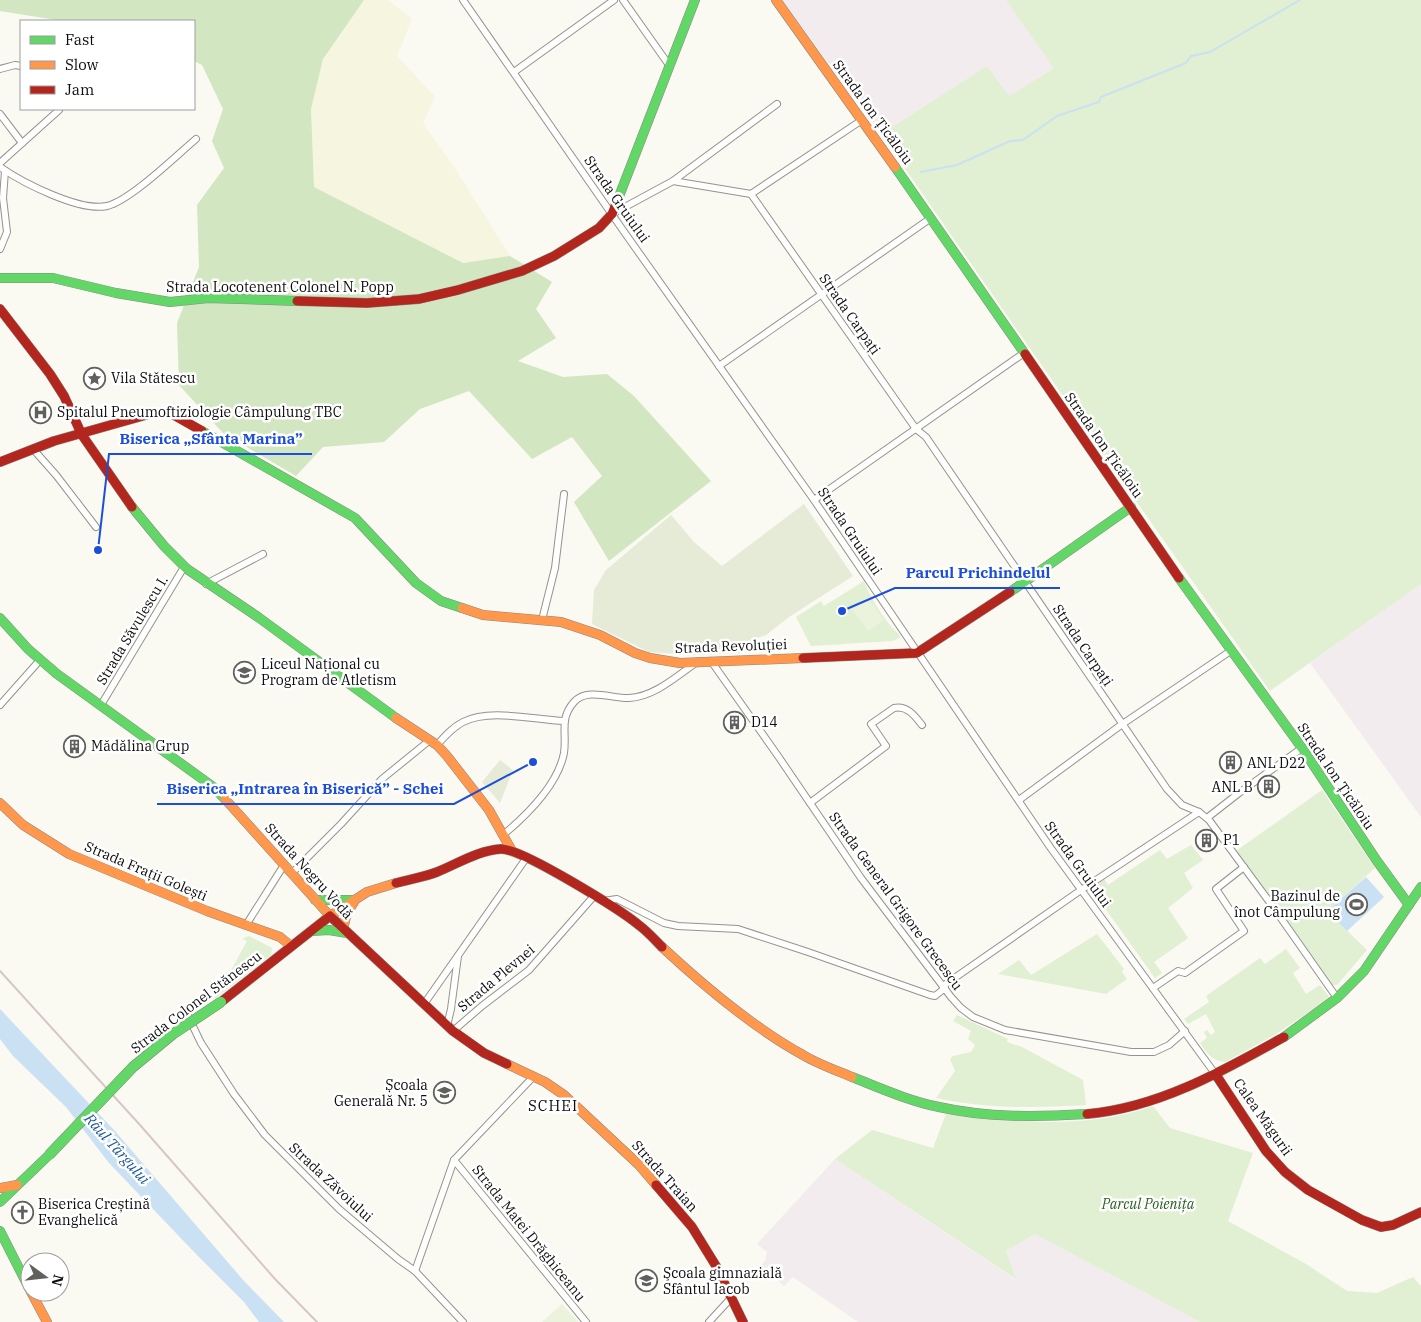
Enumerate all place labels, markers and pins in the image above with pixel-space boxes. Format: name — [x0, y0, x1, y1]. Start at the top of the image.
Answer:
place icon: Vila Stătescu — [83, 366, 107, 390]
place label: Vila Stătescu — [111, 369, 196, 387]
hospital icon: Spitalul Pneumoftiziologie Câmpulung TBC — [29, 400, 53, 424]
place label: Spitalul Pneumoftiziologie Câmpulung TBC — [57, 403, 342, 421]
callout: Biserica „Sfânta Marina” — [109, 424, 312, 454]
callout: Parcul Prichindelul — [895, 558, 1060, 588]
place label: Liceul Național cu Program de Atletism — [261, 655, 397, 689]
school or university icon: Liceul Național cu Program de Atletism — [233, 660, 257, 684]
building icon: D14 — [723, 710, 747, 734]
place label: D14 — [751, 713, 778, 731]
building icon: Mădălina Grup — [63, 734, 87, 758]
place label: Mădălina Grup — [91, 737, 189, 755]
building icon: ANL D22 — [1219, 751, 1243, 775]
place label: ANL D22 — [1247, 754, 1306, 772]
callout: Biserica „Intrarea în Biserică” - Schei — [157, 774, 454, 804]
building icon: ANL B — [1257, 775, 1281, 799]
place label: ANL B — [1212, 778, 1253, 796]
building icon: P1 — [1195, 828, 1219, 852]
place label: P1 — [1223, 831, 1240, 849]
place label: Bazinul de înot Câmpulung — [1234, 887, 1340, 921]
sports icon: Bazinul de înot Câmpulung — [1344, 892, 1368, 916]
place label: Școala Generală Nr. 5 — [334, 1076, 428, 1110]
school or university icon: Școala Generală Nr. 5 — [432, 1081, 456, 1105]
place label: Biserica Creștină Evanghelică — [38, 1195, 150, 1229]
church icon: Biserica Creștină Evanghelică — [10, 1200, 34, 1224]
place label: Şcoala gimnazială Sfântul Iacob — [663, 1264, 782, 1298]
school or university icon: Şcoala gimnazială Sfântul Iacob — [635, 1269, 659, 1293]

